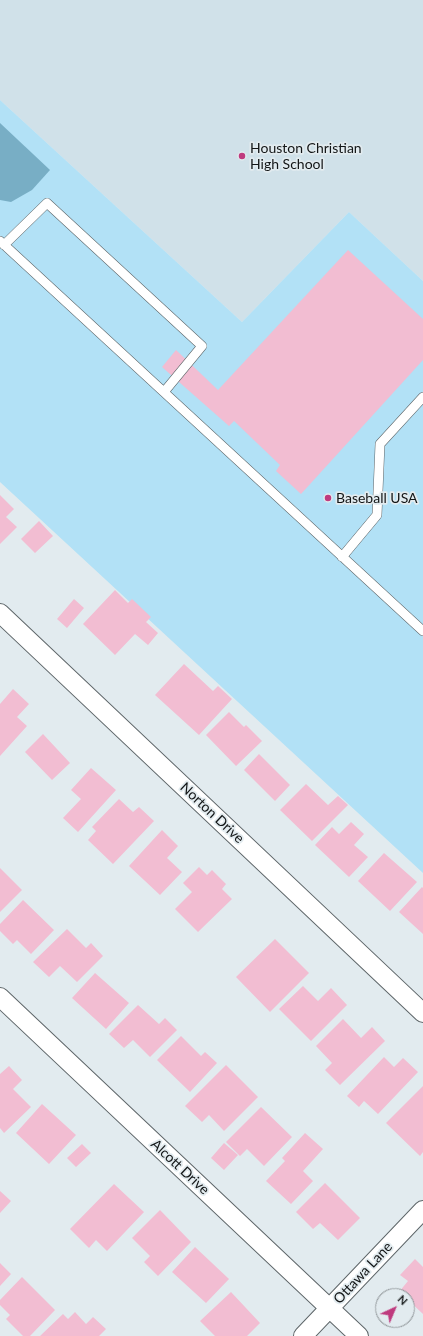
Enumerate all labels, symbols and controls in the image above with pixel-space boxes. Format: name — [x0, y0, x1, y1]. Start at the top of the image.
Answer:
place label: Houston Christian High School — [250, 140, 362, 172]
marker: Houston Christian High School — [237, 151, 247, 161]
place label: Baseball USA — [336, 490, 418, 506]
marker: Baseball USA — [323, 493, 333, 503]
street label: Norton Drive — [177, 779, 247, 847]
street label: Alcott Drive — [147, 1136, 213, 1198]
street label: Ottawa Lane — [330, 1239, 396, 1307]
north arrow — [375, 1288, 415, 1328]
text: N — [395, 1292, 411, 1307]

